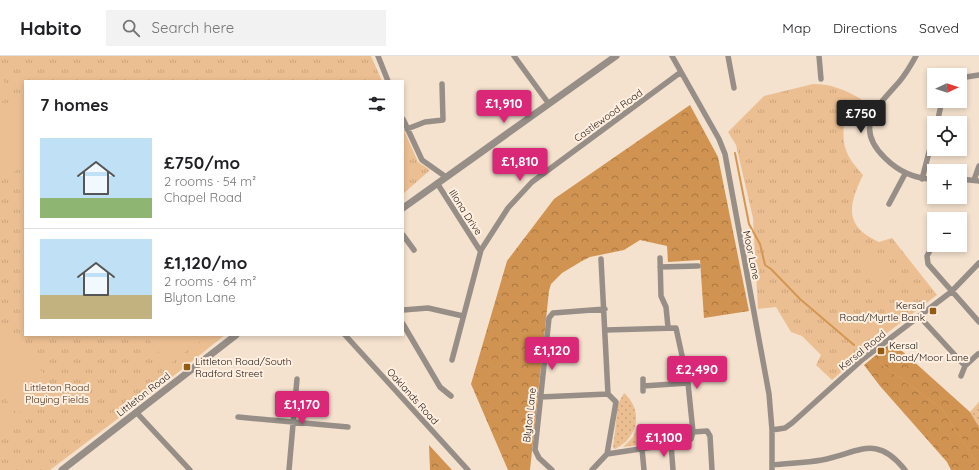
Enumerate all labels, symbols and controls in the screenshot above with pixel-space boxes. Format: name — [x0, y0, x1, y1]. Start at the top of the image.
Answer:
search box — [106, 10, 386, 46]
text: Habito — [20, 16, 82, 40]
icon: search — [120, 17, 142, 39]
text: Search here — [152, 18, 234, 37]
text: Map — [782, 19, 811, 37]
text: Directions — [833, 19, 897, 37]
text: Saved — [919, 19, 959, 37]
north arrow — [927, 68, 967, 108]
map controls — [927, 68, 967, 252]
street label: Castlewood Road — [571, 86, 645, 145]
pin: £1,910 — [471, 90, 537, 124]
icon: filters — [366, 93, 388, 115]
text: 7 homes — [40, 94, 109, 115]
text: £1,910 — [485, 95, 523, 111]
pin: £750 — [837, 100, 885, 134]
text: £750 — [846, 105, 876, 121]
button: locate — [927, 116, 967, 156]
pin: £1,810 — [487, 148, 553, 182]
text: £750/mo — [164, 152, 240, 173]
text: £1,810 — [502, 153, 538, 169]
icon: home — [72, 154, 120, 202]
button: + — [927, 164, 967, 204]
text: 2 rooms · 54 m² — [164, 173, 256, 189]
street label: Illona Drive — [446, 187, 485, 238]
text: Chapel Road — [164, 189, 242, 205]
button: − — [927, 212, 967, 252]
street label: Moor Lane — [740, 229, 763, 281]
text: £1,120/mo — [164, 252, 247, 273]
icon: home — [72, 255, 120, 303]
text: 2 rooms · 64 m² — [164, 273, 256, 289]
text: Blyton Lane — [164, 289, 236, 305]
place label: Kersal Road/Myrtle Bank — [840, 299, 925, 324]
marker: Kersal Road/Myrtle Bank — [928, 306, 938, 316]
street label: Kersal Road — [836, 327, 888, 373]
pin: £1,120 — [519, 337, 585, 371]
place label: Kersal Road/Moor Lane — [889, 339, 969, 364]
text: £1,120 — [534, 342, 570, 358]
marker: Kersal Road/Moor Lane — [876, 346, 886, 356]
place label: Littleton Road/South Radford Street — [195, 355, 291, 380]
pin: £2,490 — [664, 356, 730, 390]
text: £2,490 — [676, 361, 718, 377]
marker: Littleton Road/South Radford Street — [182, 362, 192, 372]
street label: Oaklands Road — [384, 365, 441, 427]
street label: Littleton Road — [114, 369, 173, 419]
park label: Littleton Road Playing Fields — [25, 381, 89, 406]
street label: Blyton Lane — [520, 387, 539, 443]
pin: £1,170 — [269, 391, 335, 425]
text: £1,170 — [284, 396, 320, 412]
pin: £1,100 — [631, 424, 697, 458]
text: £1,100 — [646, 429, 682, 445]

